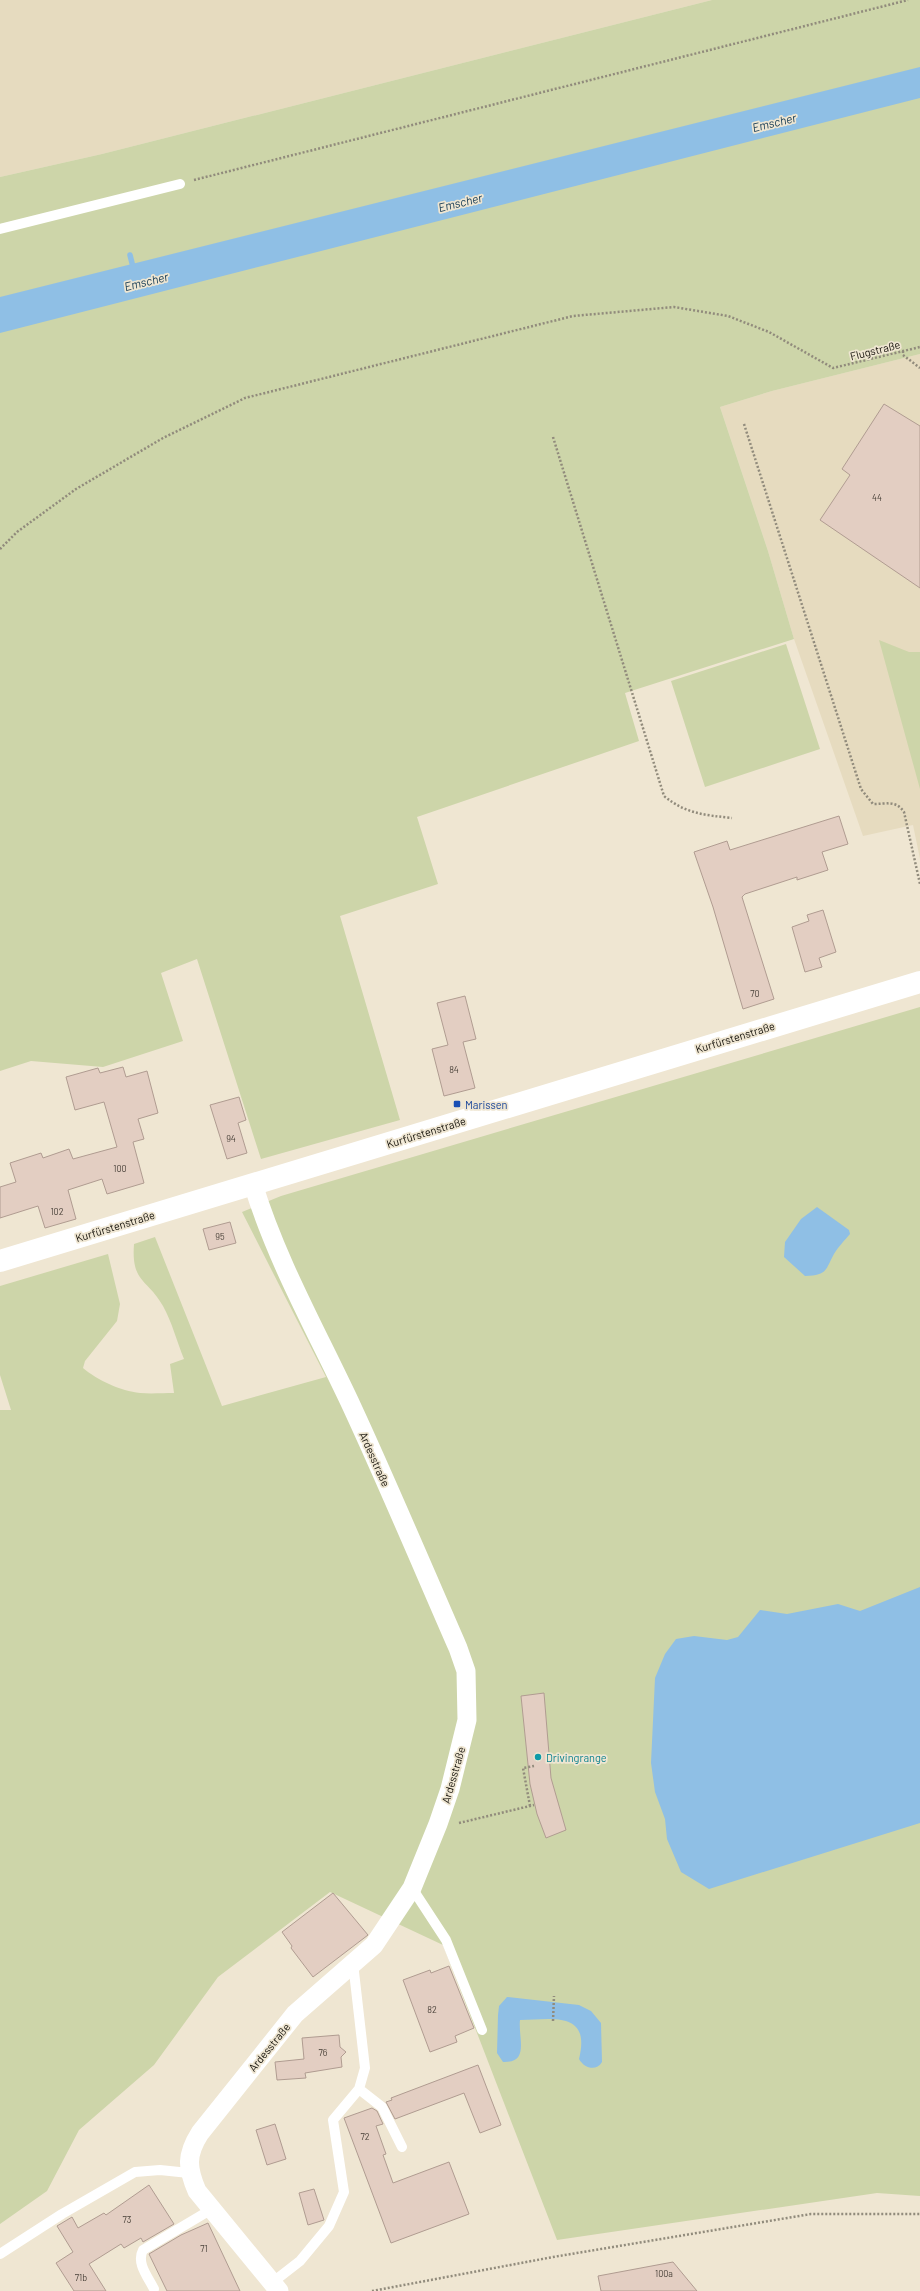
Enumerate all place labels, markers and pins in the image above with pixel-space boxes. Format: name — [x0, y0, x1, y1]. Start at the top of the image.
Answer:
place label: Marissen — [465, 1098, 508, 1111]
marker: Marissen — [452, 1099, 462, 1109]
place label: Drivingrange — [546, 1751, 607, 1764]
marker: Drivingrange — [533, 1752, 543, 1762]

